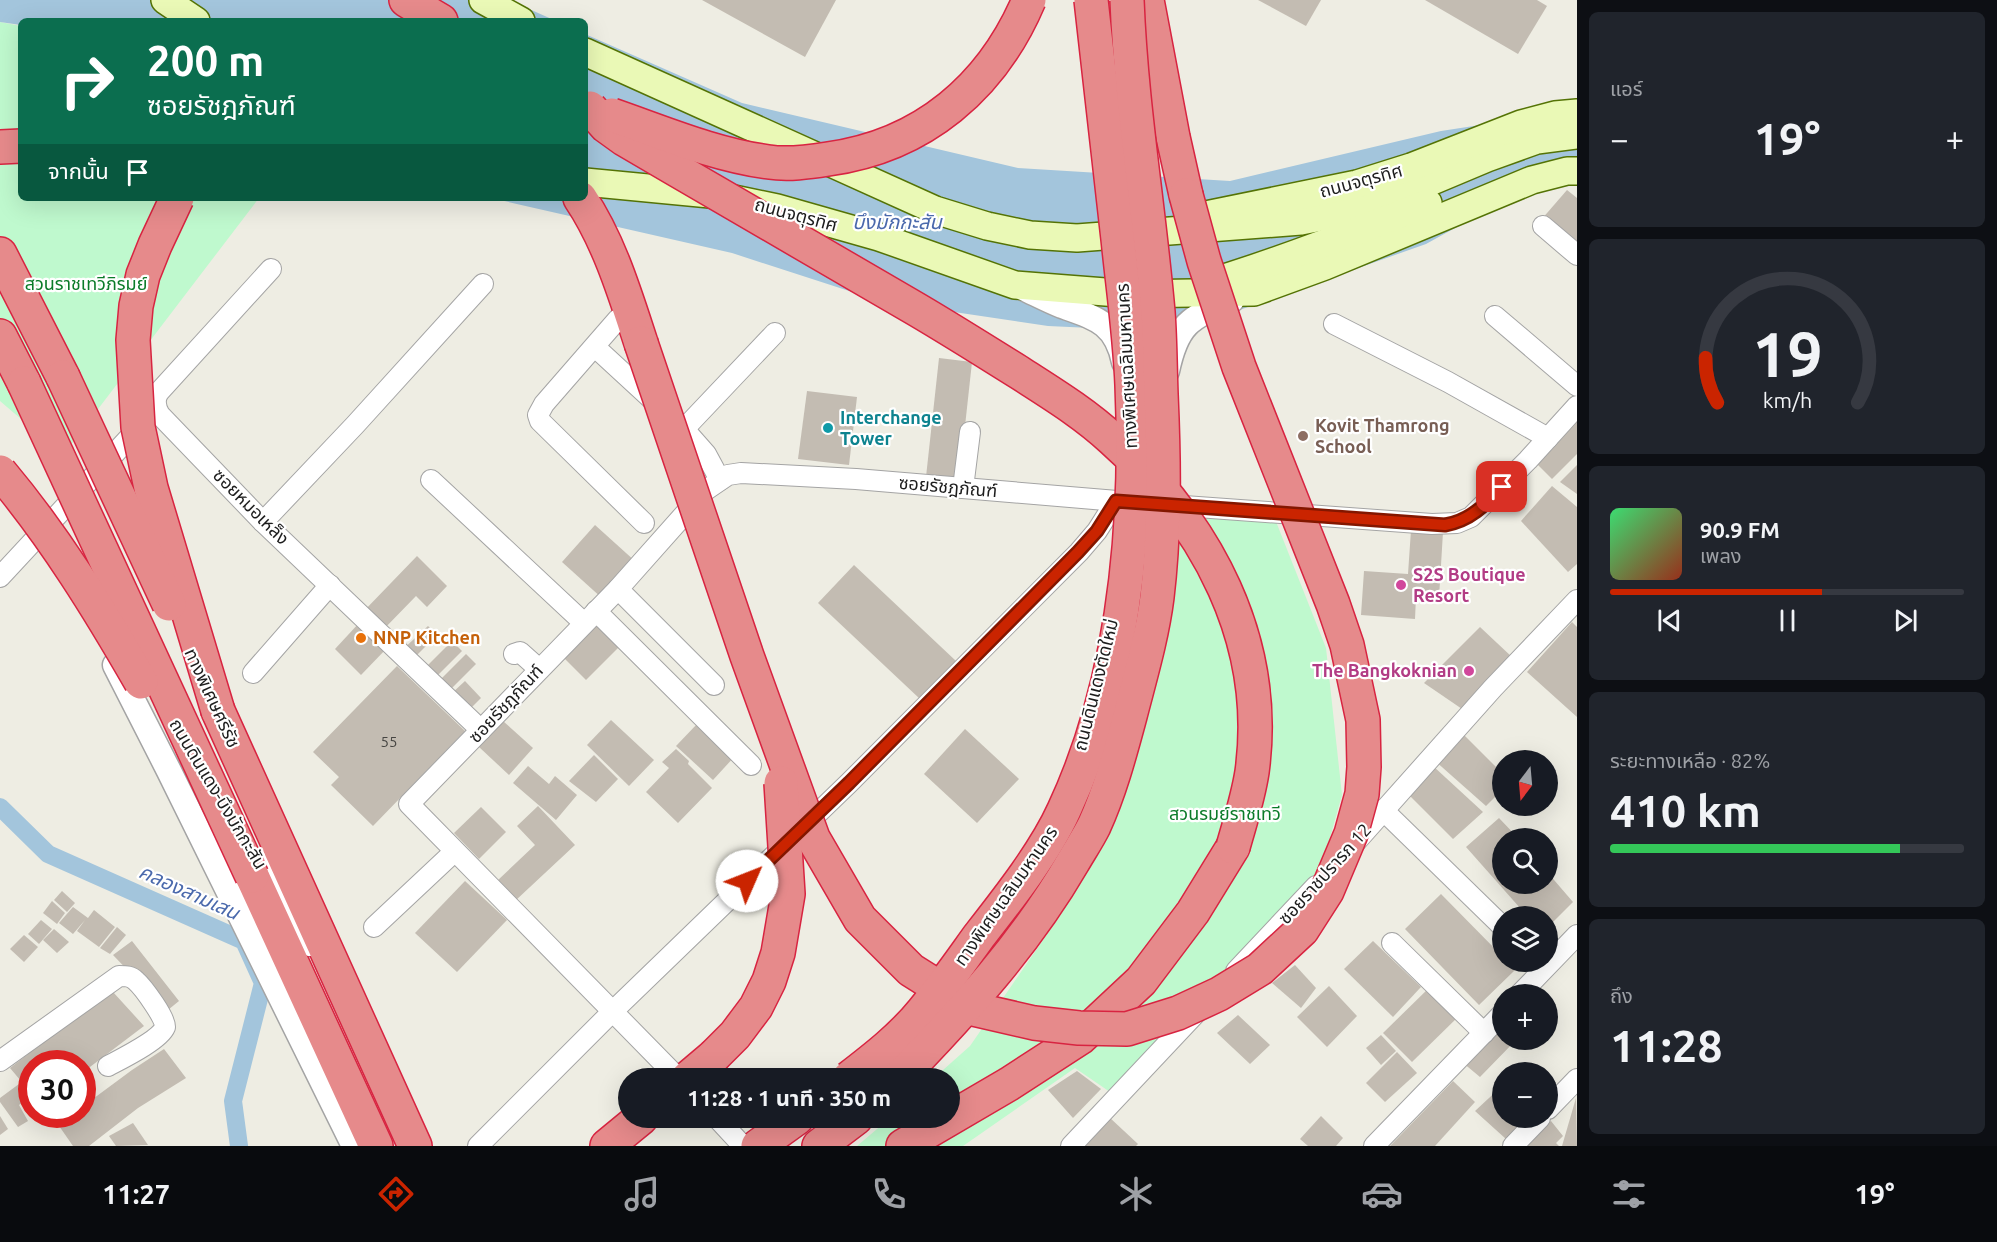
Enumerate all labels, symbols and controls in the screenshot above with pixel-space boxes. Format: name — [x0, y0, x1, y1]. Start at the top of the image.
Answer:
text: 200 m — [147, 37, 264, 84]
icon: right — [48, 42, 126, 120]
text: แอร์ — [1610, 77, 1642, 100]
text: ซอยรัชฎภัณฑ์ — [147, 90, 296, 120]
text: 19° — [1754, 113, 1820, 164]
text: − — [1610, 120, 1629, 157]
text: + — [1945, 120, 1964, 157]
icon: arrive — [121, 156, 154, 189]
text: จากนั้น — [48, 158, 109, 183]
street label: ถนนจตุรทิศ — [1317, 159, 1405, 203]
street label: ถนนจตุรทิศ — [752, 193, 840, 237]
water label: บึงมักกะสัน — [852, 210, 944, 233]
park label: สวนราชเทวีภิรมย์ — [25, 273, 147, 293]
street label: ทางพิเศษเฉลิมมหานคร — [1112, 283, 1140, 449]
text: 19 — [1752, 319, 1822, 389]
text: km/h — [1762, 389, 1812, 413]
place label: Interchange Tower — [840, 407, 942, 448]
place label: Kovit Thamrong School — [1315, 415, 1450, 456]
marker: Interchange Tower — [821, 421, 835, 435]
marker: Kovit Thamrong School — [1296, 429, 1310, 443]
pin — [1476, 461, 1527, 512]
street label: ซอยหมอเหล็ง — [210, 464, 294, 548]
icon: arrive — [1485, 470, 1518, 503]
street label: ซอยรัชฎภัณฑ์ — [898, 472, 998, 501]
text: 90.9 FM — [1700, 517, 1780, 542]
text: เพลง — [1700, 544, 1742, 567]
place label: S2S Boutique Resort — [1413, 564, 1526, 605]
marker: S2S Boutique Resort — [1394, 578, 1408, 592]
icon: previous — [1653, 604, 1686, 637]
icon: pause — [1771, 604, 1804, 637]
icon: next — [1889, 604, 1922, 637]
street label: ถนนดินแดงตัดใหม่ — [1069, 617, 1121, 753]
place label: NNP Kitchen — [373, 627, 480, 647]
marker: NNP Kitchen — [354, 631, 368, 645]
street label: ทางพิเศษศรีรัช — [181, 645, 245, 750]
street label: ซอยรัชฎภัณฑ์ — [464, 660, 547, 747]
place label: The Bangkoknian — [1312, 660, 1457, 680]
marker: The Bangkoknian — [1462, 664, 1476, 678]
street label: ถนนดินแดง-บึงมักกะสัน — [166, 715, 272, 872]
house number: 55 — [381, 733, 397, 750]
text: ระยะทางเหลือ · 82% — [1610, 749, 1770, 772]
north arrow — [1492, 750, 1558, 816]
map controls — [1492, 750, 1558, 1128]
text: 410 km — [1610, 785, 1761, 836]
park label: สวนรมย์ราชเทวี — [1169, 803, 1281, 823]
street label: ซอยราชปรารภ 12 — [1274, 819, 1375, 928]
street label: ทางพิเศษเฉลิมมหานคร — [950, 822, 1061, 969]
button: search — [1492, 828, 1558, 894]
position arrow — [715, 849, 779, 913]
water label: คลองสามเสน — [136, 859, 244, 925]
button: layers — [1492, 906, 1558, 972]
button: + — [1492, 984, 1558, 1050]
text: ถึง — [1610, 984, 1633, 1007]
text: 11:28 — [1610, 1020, 1723, 1071]
speed limit sign: 30 — [18, 1050, 96, 1128]
button: − — [1492, 1062, 1558, 1128]
text: 11:28 · 1 นาที · 350 m — [687, 1085, 891, 1110]
icon: directions — [375, 1173, 417, 1215]
icon: music — [621, 1173, 663, 1215]
icon: phone — [868, 1173, 910, 1215]
icon: climate — [1115, 1173, 1157, 1215]
icon: car — [1361, 1173, 1403, 1215]
icon: filters — [1608, 1173, 1650, 1215]
text: 11:27 — [102, 1179, 170, 1209]
text: 19° — [1855, 1179, 1895, 1209]

